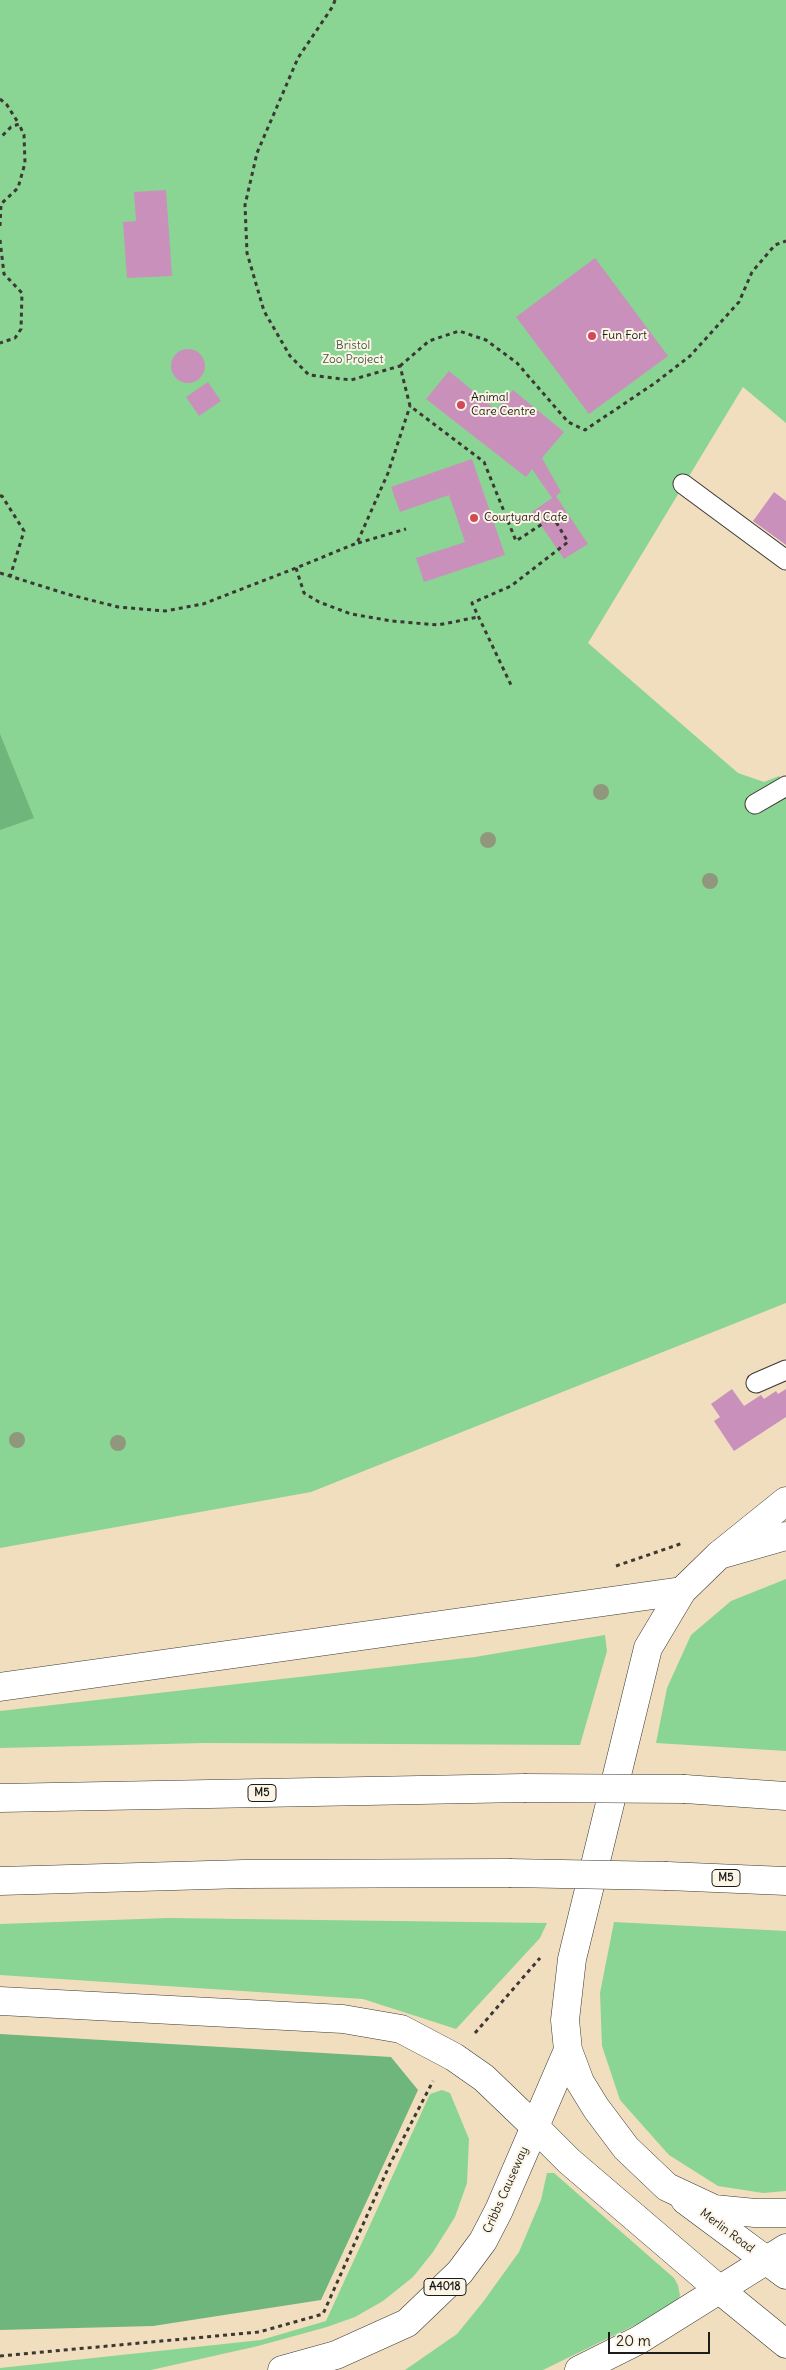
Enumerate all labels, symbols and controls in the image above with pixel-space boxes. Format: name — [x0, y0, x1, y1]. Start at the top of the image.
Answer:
place label: Fun Fort — [602, 329, 647, 343]
marker: Fun Fort — [586, 330, 598, 342]
park label: Bristol Zoo Project — [323, 339, 383, 367]
place label: Animal Care Centre — [471, 391, 535, 419]
marker: Animal Care Centre — [455, 399, 467, 411]
place label: Courtyard Cafe — [484, 511, 568, 525]
marker: Courtyard Cafe — [468, 512, 480, 524]
road number: M5 — [248, 1785, 276, 1802]
road number: M5 — [712, 1870, 740, 1886]
street label: Cribbs Causeway — [480, 2144, 532, 2236]
street label: Merlin Road — [697, 2206, 757, 2256]
road number: A4018 — [424, 2278, 466, 2296]
scale bar — [611, 2322, 714, 2354]
text: 20 m — [616, 2331, 651, 2350]

